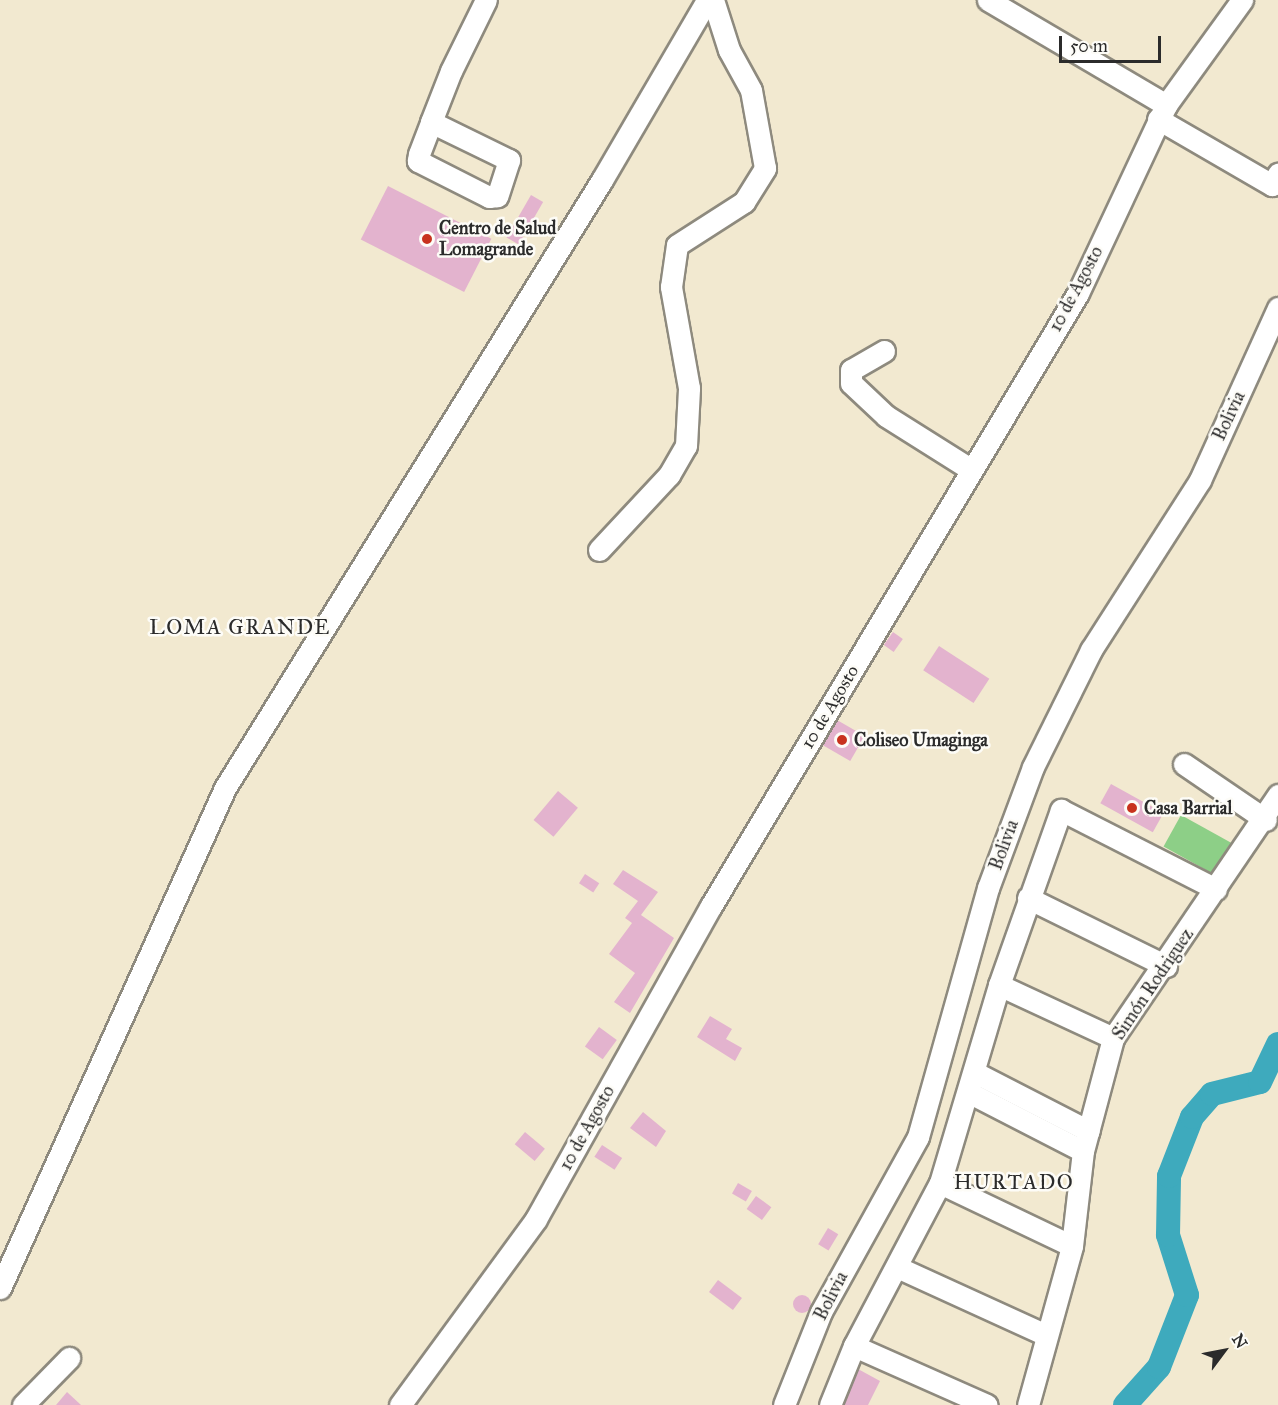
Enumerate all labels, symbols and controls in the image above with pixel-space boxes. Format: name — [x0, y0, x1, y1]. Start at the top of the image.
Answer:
scale bar — [1062, 24, 1164, 62]
text: 50 m — [1070, 35, 1108, 57]
place label: Centro de Salud Lomagrande — [439, 218, 556, 260]
marker: Centro de Salud Lomagrande — [420, 232, 434, 246]
street label: 10 de Agosto — [1044, 243, 1108, 335]
street label: Bolivia — [1208, 388, 1250, 444]
district label: LOMA GRANDE — [149, 614, 331, 640]
street label: 10 de Agosto — [797, 661, 863, 753]
place label: Coliseo Umaginga — [854, 729, 988, 751]
marker: Coliseo Umaginga — [835, 733, 849, 747]
place label: Casa Barrial — [1144, 797, 1232, 819]
marker: Casa Barrial — [1125, 801, 1139, 815]
street label: Bolivia — [985, 817, 1023, 873]
street label: Simón Rodriguez — [1108, 924, 1198, 1044]
street label: 10 de Agosto — [555, 1082, 619, 1174]
district label: HURTADO — [954, 1169, 1074, 1195]
street label: Bolivia — [810, 1268, 852, 1324]
north arrow — [1194, 1321, 1254, 1381]
text: N — [1228, 1330, 1251, 1352]

